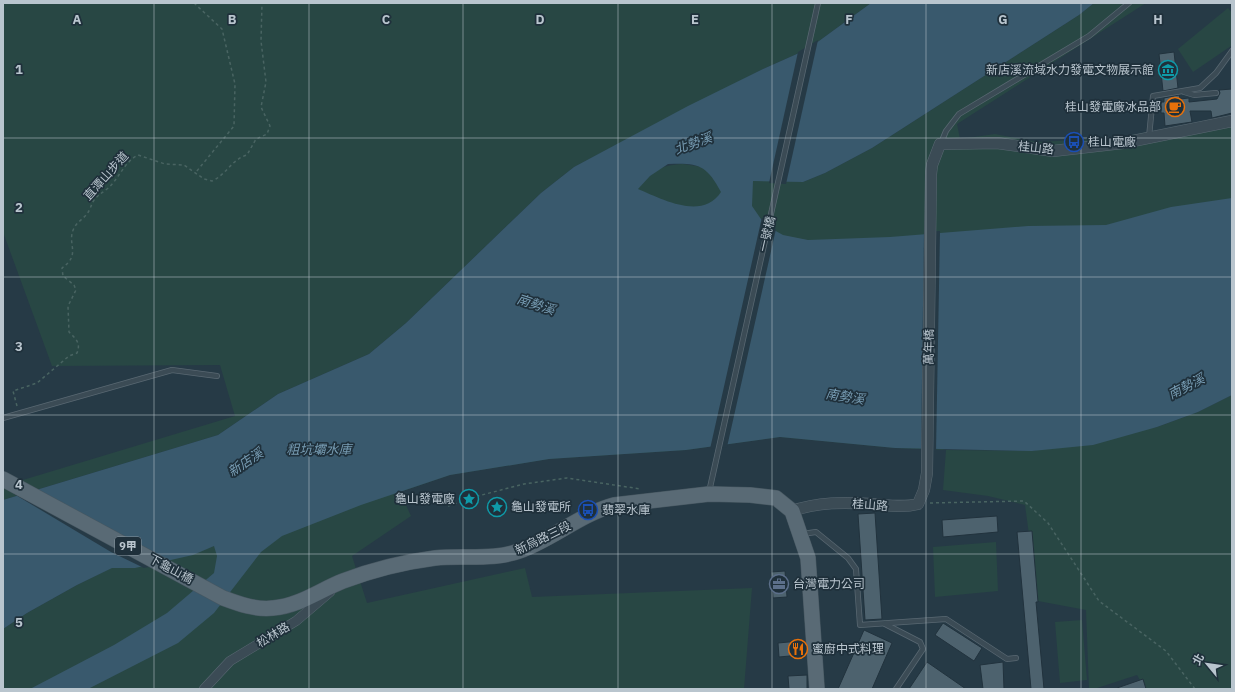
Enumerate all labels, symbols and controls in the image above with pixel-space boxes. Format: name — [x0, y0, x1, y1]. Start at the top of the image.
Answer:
text: A — [73, 11, 82, 28]
text: B — [228, 11, 237, 28]
text: C — [382, 11, 391, 28]
text: D — [535, 11, 545, 28]
text: E — [691, 11, 699, 28]
text: F — [845, 11, 853, 28]
text: G — [998, 11, 1008, 28]
text: H — [1153, 11, 1163, 28]
museum icon: 新店溪流域水力發電文物展示館 — [1157, 59, 1179, 81]
text: 1 — [15, 61, 23, 78]
place label: 新店溪流域水力發電文物展示館 — [986, 62, 1154, 77]
cafe icon: 桂山發電廠冰品部 — [1164, 96, 1186, 118]
place label: 桂山發電廠冰品部 — [1065, 99, 1161, 114]
water label: 北勢溪 — [672, 128, 716, 158]
bus stop icon: 桂山電廠 — [1063, 131, 1085, 153]
place label: 桂山電廠 — [1088, 134, 1136, 149]
street label: 桂山路 — [1017, 138, 1055, 157]
street label: 直潭山步道 — [80, 148, 131, 203]
text: 2 — [15, 199, 23, 216]
street label: 一號橋 — [755, 215, 778, 253]
water label: 南勢溪 — [515, 290, 559, 319]
street label: 萬年橋 — [921, 329, 936, 365]
text: 3 — [15, 338, 23, 355]
water label: 南勢溪 — [1165, 369, 1209, 403]
water label: 南勢溪 — [824, 385, 867, 408]
water label: 粗坑壩水庫 — [286, 441, 353, 458]
water label: 新店溪 — [224, 443, 268, 480]
text: 4 — [15, 476, 23, 493]
place icon: 龜山發電廠 — [458, 488, 480, 510]
place label: 龜山發電廠 — [395, 491, 455, 506]
place icon: 龜山發電所 — [486, 496, 508, 518]
street label: 桂山路 — [852, 496, 889, 513]
place label: 龜山發電所 — [511, 499, 571, 514]
bus stop icon: 翡翠水庫 — [577, 499, 599, 521]
place label: 翡翠水庫 — [602, 502, 650, 517]
street label: 新烏路三段 — [513, 518, 573, 557]
road number: 9甲 — [115, 537, 141, 555]
street label: 下龜山橋 — [147, 551, 196, 586]
office icon: 台灣電力公司 — [768, 573, 790, 595]
place label: 台灣電力公司 — [793, 576, 865, 591]
text: 5 — [15, 614, 23, 631]
street label: 松林路 — [253, 619, 292, 650]
restaurant icon: 蜜廚中式料理 — [787, 638, 809, 660]
place label: 蜜廚中式料理 — [812, 641, 884, 656]
north arrow — [1187, 644, 1227, 684]
text: 北 — [1189, 651, 1207, 667]

